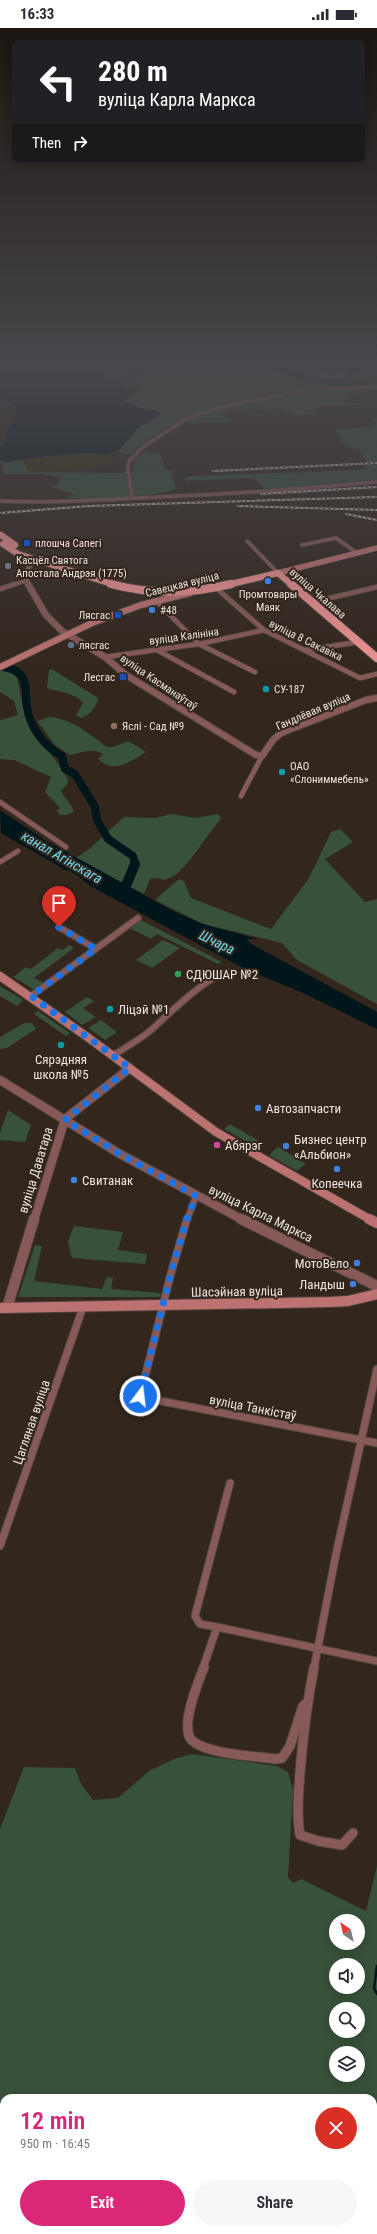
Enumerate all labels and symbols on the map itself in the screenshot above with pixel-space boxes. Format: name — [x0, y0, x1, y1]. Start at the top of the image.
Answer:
place label: плошча Сапегі — [35, 537, 101, 550]
marker: плошча Сапегі — [22, 538, 32, 548]
place label: Касцёл Святога Апостала Андрэя (1775) — [16, 554, 127, 580]
marker: Касцёл Святога Апостала Андрэя (1775) — [3, 561, 13, 571]
street label: вуліца Чкалава — [287, 565, 348, 621]
street label: Савецкая вуліца — [144, 569, 220, 600]
marker: Промтовары Маяк — [263, 576, 273, 586]
place label: Промтовары Маяк — [239, 588, 297, 614]
place label: #48 — [160, 604, 177, 617]
marker: #48 — [147, 605, 157, 615]
place label: Лясгас — [78, 609, 110, 622]
marker: Лясгас — [113, 610, 123, 620]
street label: вуліца 8 Сакавіка — [267, 617, 345, 664]
street label: вуліца Калініна — [148, 625, 220, 648]
place label: лясгас — [79, 639, 109, 652]
marker: лясгас — [66, 640, 76, 650]
street label: вуліца Касманаўтаў — [118, 652, 200, 713]
place label: Лесгас — [84, 671, 115, 684]
marker: Лесгас — [118, 672, 128, 682]
place label: СУ-187 — [274, 683, 305, 696]
marker: СУ-187 — [261, 684, 271, 694]
street label: Гандлёвая вуліца — [274, 690, 352, 733]
place label: Яслі - Сад №9 — [122, 720, 184, 733]
marker: Яслі - Сад №9 — [109, 721, 119, 731]
place label: ОАО «Слониммебель» — [290, 760, 369, 786]
marker: ОАО «Слониммебель» — [277, 767, 287, 777]
water label: канал Агінскага — [19, 827, 105, 887]
pin — [42, 886, 76, 927]
water label: Шчара — [197, 927, 237, 957]
place label: СДЮШАР №2 — [186, 967, 258, 982]
marker: СДЮШАР №2 — [173, 969, 183, 979]
place label: Ліцэй №1 — [118, 1002, 170, 1017]
marker: Ліцэй №1 — [105, 1004, 115, 1014]
marker: Сярэдняя школа №5 — [56, 1040, 66, 1050]
place label: Сярэдняя школа №5 — [33, 1052, 89, 1082]
place label: Автозапчасти — [266, 1101, 341, 1116]
marker: Автозапчасти — [253, 1103, 263, 1113]
street label: вуліца Даватара — [15, 1125, 56, 1215]
place label: Бизнес центр «Альбион» — [294, 1132, 367, 1162]
place label: Абярэг — [225, 1138, 263, 1153]
marker: Абярэг — [212, 1140, 222, 1150]
marker: Бизнес центр «Альбион» — [281, 1141, 291, 1151]
marker: Копеечка — [332, 1164, 342, 1174]
place label: Свитанак — [82, 1173, 134, 1188]
marker: Свитанак — [69, 1175, 79, 1185]
place label: Копеечка — [311, 1176, 363, 1191]
street label: вуліца Карла Маркса — [206, 1182, 315, 1245]
place label: МотоВело — [295, 1256, 349, 1271]
marker: МотоВело — [352, 1258, 362, 1268]
place label: Ландыш — [299, 1277, 345, 1292]
marker: Ландыш — [348, 1279, 358, 1289]
street label: Шасэйная вуліца — [191, 1283, 283, 1300]
position arrow — [119, 1375, 161, 1417]
street label: Цагляная вуліца — [10, 1378, 53, 1466]
street label: вуліца Танкістаў — [208, 1392, 298, 1423]
north arrow — [329, 1914, 365, 1950]

